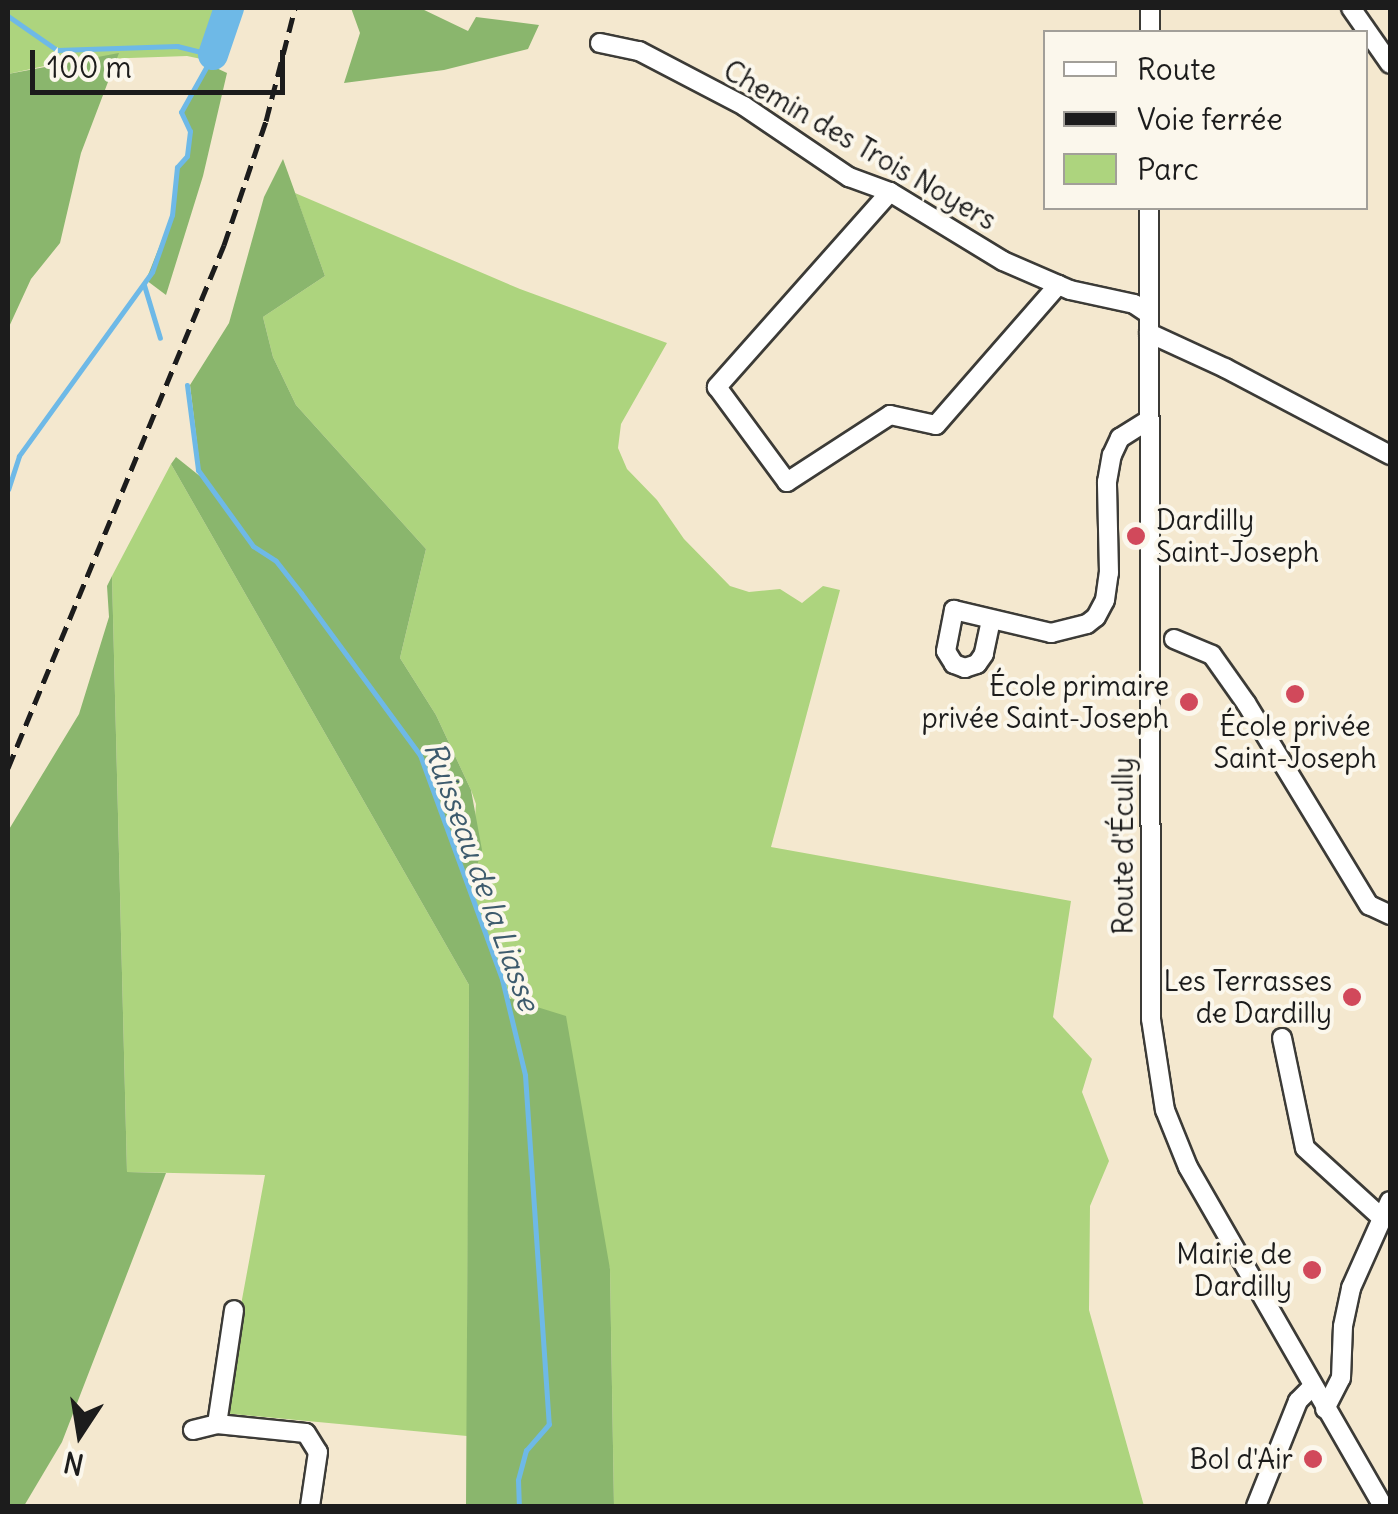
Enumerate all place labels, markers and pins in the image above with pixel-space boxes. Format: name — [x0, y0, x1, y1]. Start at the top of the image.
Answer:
place label: Dardilly Saint-Joseph — [1156, 503, 1319, 569]
marker: Dardilly Saint-Joseph — [1125, 525, 1147, 547]
place label: École primaire privée Saint-Joseph — [922, 669, 1169, 735]
marker: École privée Saint-Joseph — [1284, 683, 1306, 705]
marker: École primaire privée Saint-Joseph — [1178, 691, 1200, 713]
place label: École privée Saint-Joseph — [1213, 709, 1377, 775]
place label: Les Terrasses de Dardilly — [1164, 964, 1332, 1030]
marker: Les Terrasses de Dardilly — [1341, 986, 1363, 1008]
place label: Mairie de Dardilly — [1176, 1237, 1292, 1303]
marker: Mairie de Dardilly — [1301, 1259, 1323, 1281]
place label: Bol d'Air — [1190, 1442, 1293, 1476]
marker: Bol d'Air — [1302, 1448, 1324, 1470]

